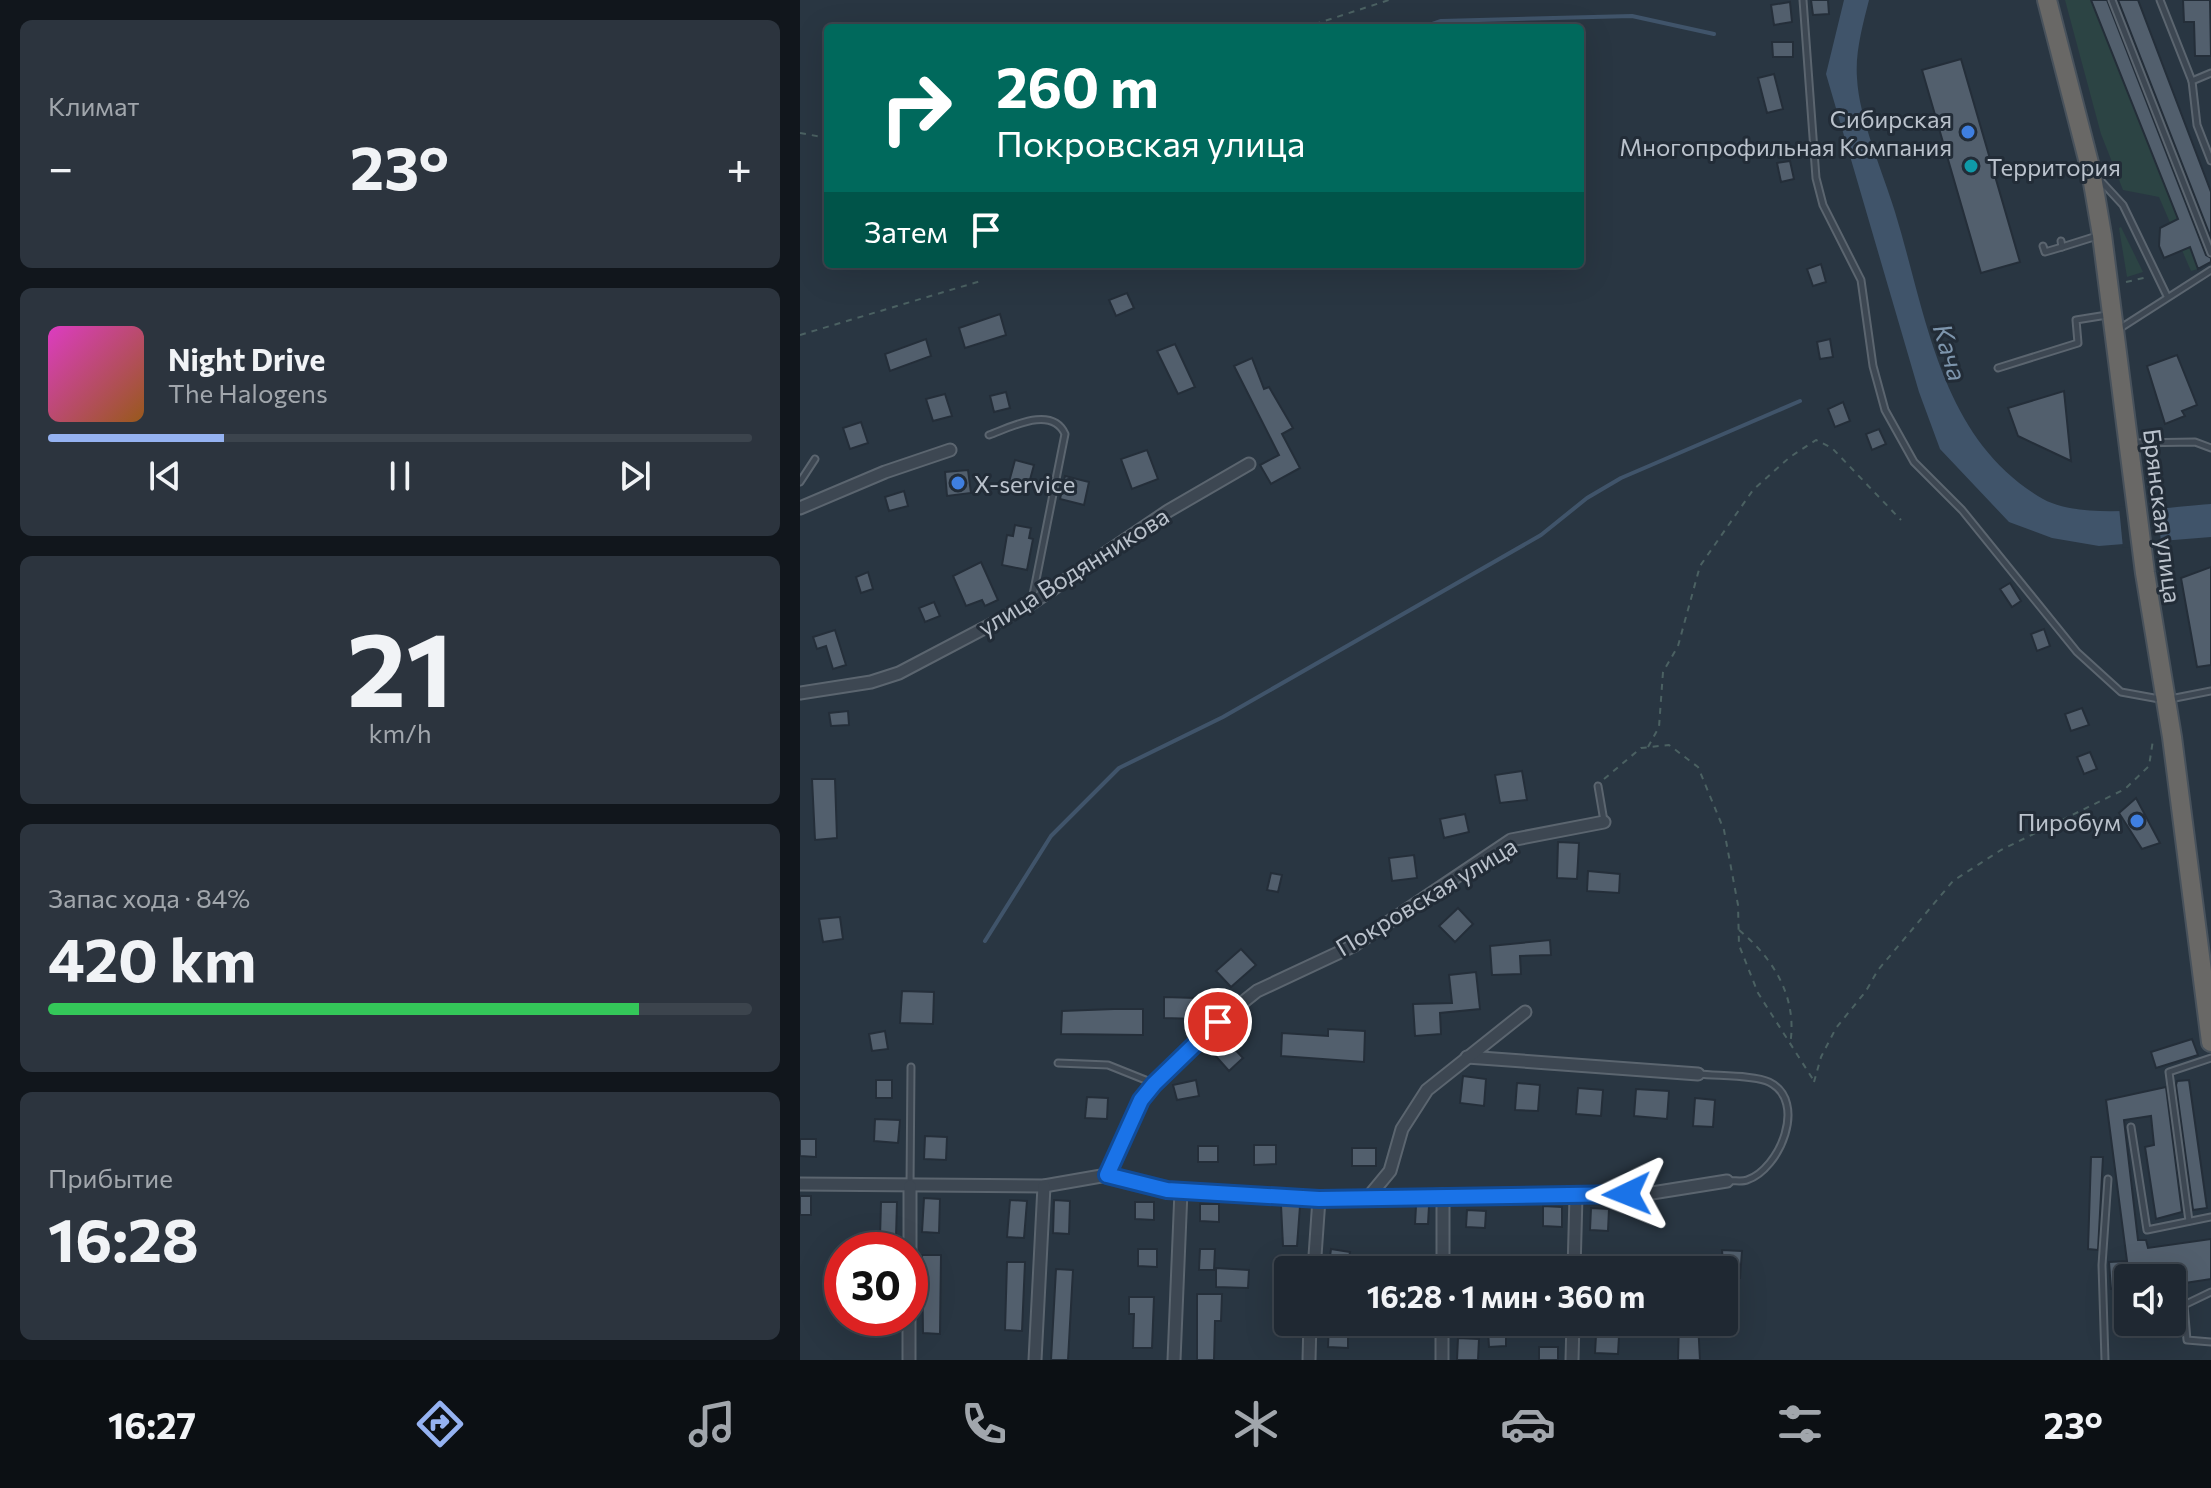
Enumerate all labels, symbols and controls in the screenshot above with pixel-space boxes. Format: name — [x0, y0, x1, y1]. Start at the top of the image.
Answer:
text: 260 m — [996, 51, 1159, 120]
icon: right — [864, 56, 968, 160]
text: Климат — [48, 90, 140, 121]
place label: Сибирская Многопрофильная Компания — [1619, 104, 1952, 161]
text: Покровская улица — [996, 120, 1305, 164]
marker: Сибирская Многопрофильная Компания — [1959, 123, 1977, 141]
text: 23° — [350, 129, 449, 202]
text: − — [48, 139, 73, 193]
text: + — [726, 139, 752, 193]
place label: Территория — [1987, 152, 2121, 181]
marker: Территория — [1962, 157, 1980, 175]
icon: arrive — [964, 208, 1008, 252]
text: Затем — [864, 212, 948, 249]
water label: Кача — [1928, 320, 1974, 384]
text: Night Drive — [168, 340, 325, 377]
text: The Halogens — [168, 377, 328, 408]
street label: Брянская улица — [2138, 427, 2188, 605]
icon: previous — [143, 454, 187, 498]
icon: pause — [378, 454, 422, 498]
icon: next — [613, 454, 657, 498]
place label: X-service — [974, 469, 1075, 498]
marker: X-service — [949, 474, 967, 492]
street label: улица Водянникова — [972, 501, 1174, 641]
text: 21 — [347, 601, 453, 728]
text: km/h — [368, 717, 432, 748]
place label: Пиробум — [2017, 807, 2121, 836]
marker: Пиробум — [2128, 812, 2146, 830]
street label: Покровская улица — [1330, 830, 1522, 962]
text: Запас хода · 84% — [48, 882, 250, 913]
text: 420 km — [48, 921, 256, 994]
pin — [1184, 988, 1252, 1056]
icon: arrive — [1196, 1000, 1240, 1044]
position arrow — [1585, 1152, 1669, 1236]
text: Прибытие — [48, 1162, 173, 1193]
text: 16:28 — [48, 1201, 199, 1274]
speed limit sign: 30 — [824, 1232, 928, 1336]
map controls — [2114, 1264, 2186, 1336]
button: sound — [2114, 1264, 2186, 1336]
text: 16:28 · 1 мин · 360 m — [1367, 1277, 1645, 1314]
icon: directions — [412, 1396, 468, 1452]
icon: music — [684, 1396, 740, 1452]
icon: phone — [956, 1396, 1012, 1452]
icon: climate — [1228, 1396, 1284, 1452]
icon: car — [1500, 1396, 1556, 1452]
icon: filters — [1772, 1396, 1828, 1452]
text: 16:27 — [108, 1402, 196, 1446]
text: 23° — [2043, 1402, 2103, 1446]

